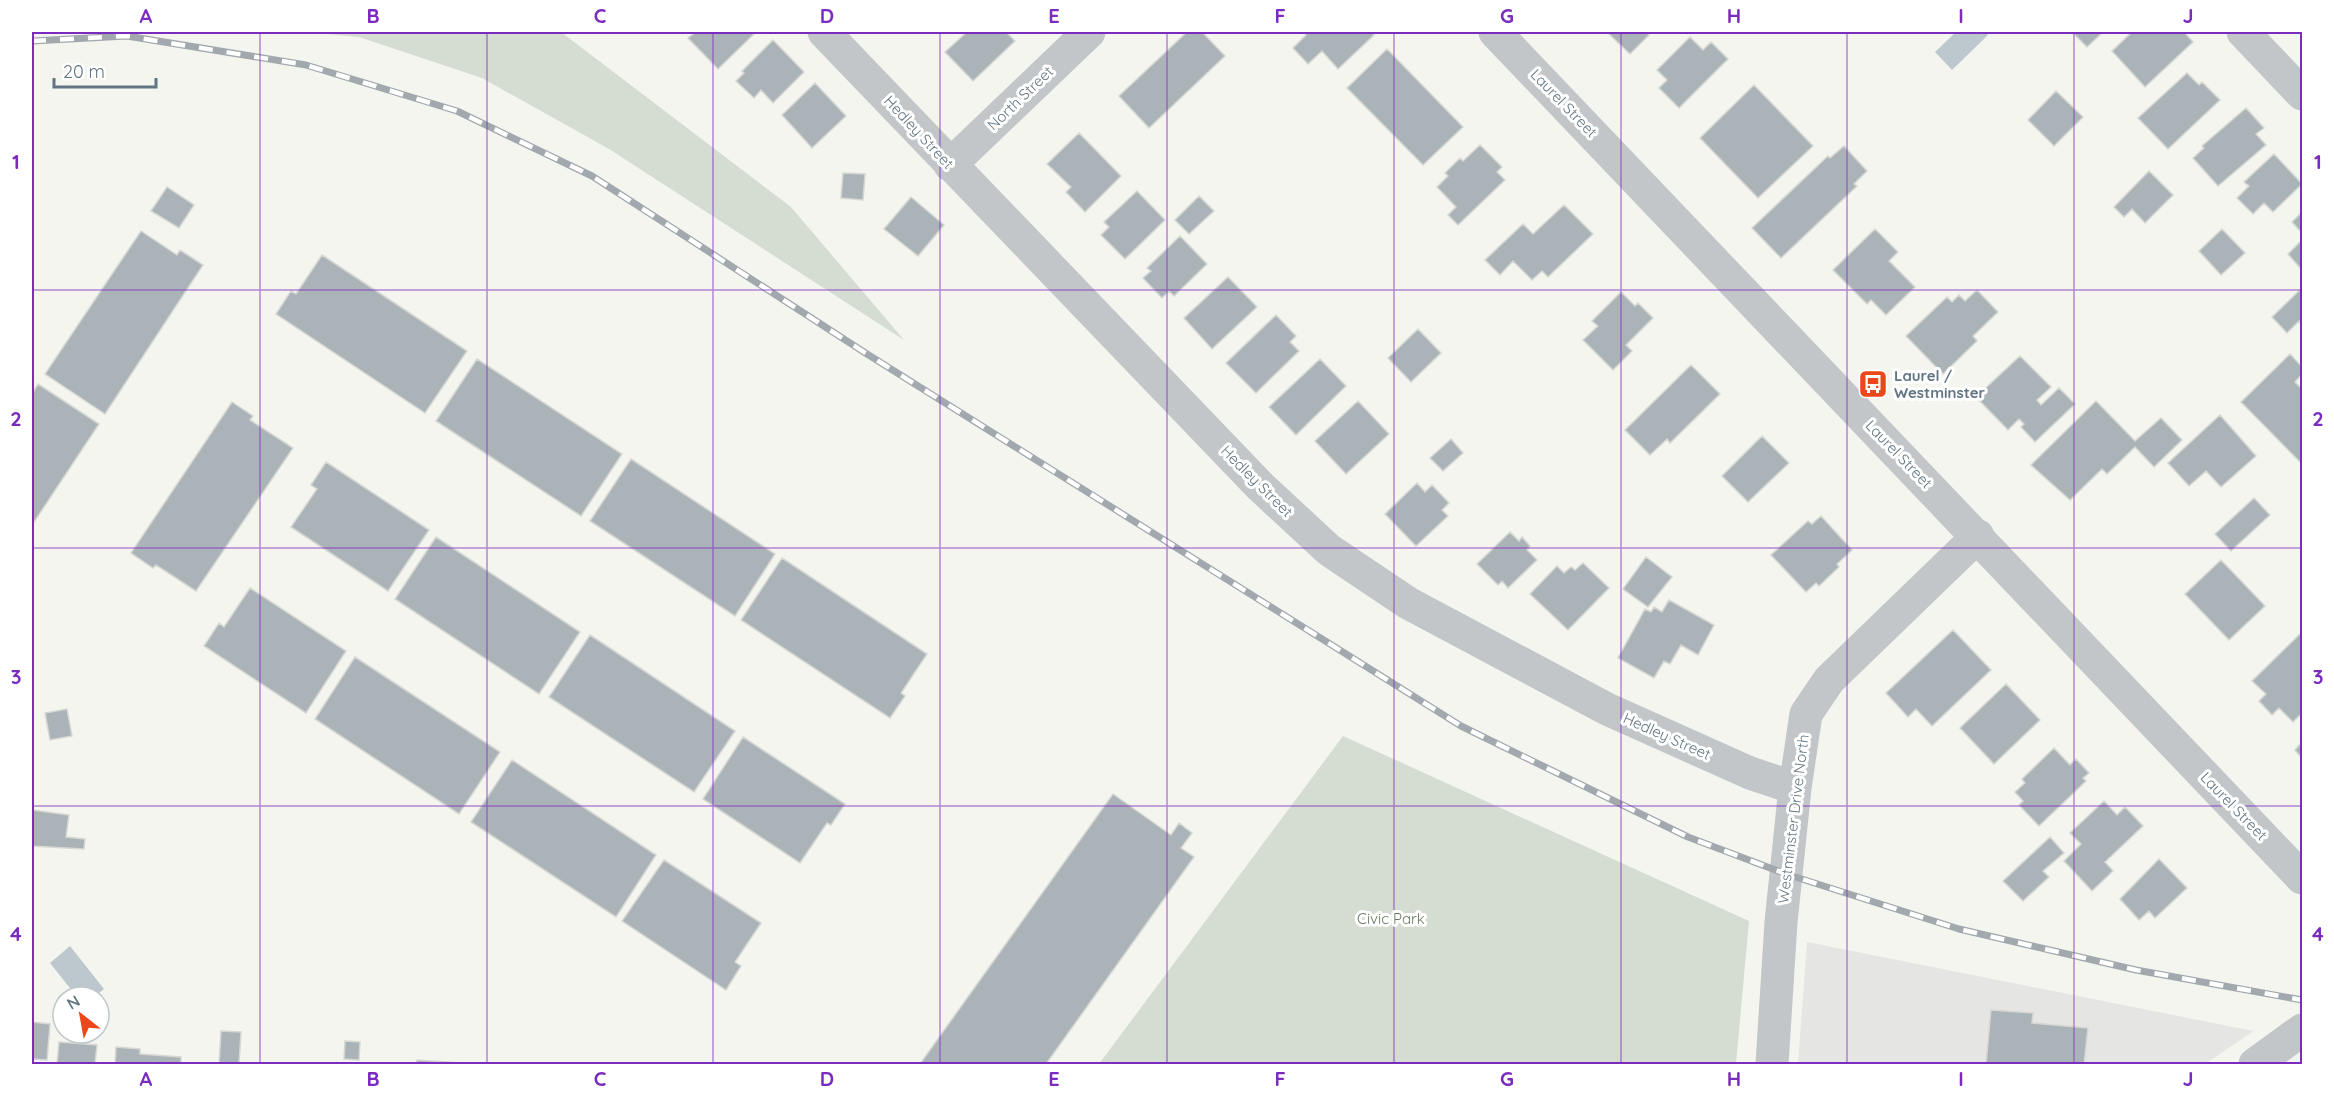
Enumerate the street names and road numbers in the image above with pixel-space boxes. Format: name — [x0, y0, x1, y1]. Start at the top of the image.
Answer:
street label: North Street — [983, 62, 1057, 134]
street label: Laurel Street — [1527, 65, 1601, 141]
street label: Hedley Street — [880, 91, 958, 173]
street label: Laurel Street — [1862, 416, 1936, 492]
street label: Hedley Street — [1217, 441, 1297, 521]
street label: Hedley Street — [1620, 708, 1714, 764]
street label: Westminster Drive North — [1773, 733, 1813, 905]
street label: Laurel Street — [2197, 768, 2271, 844]

